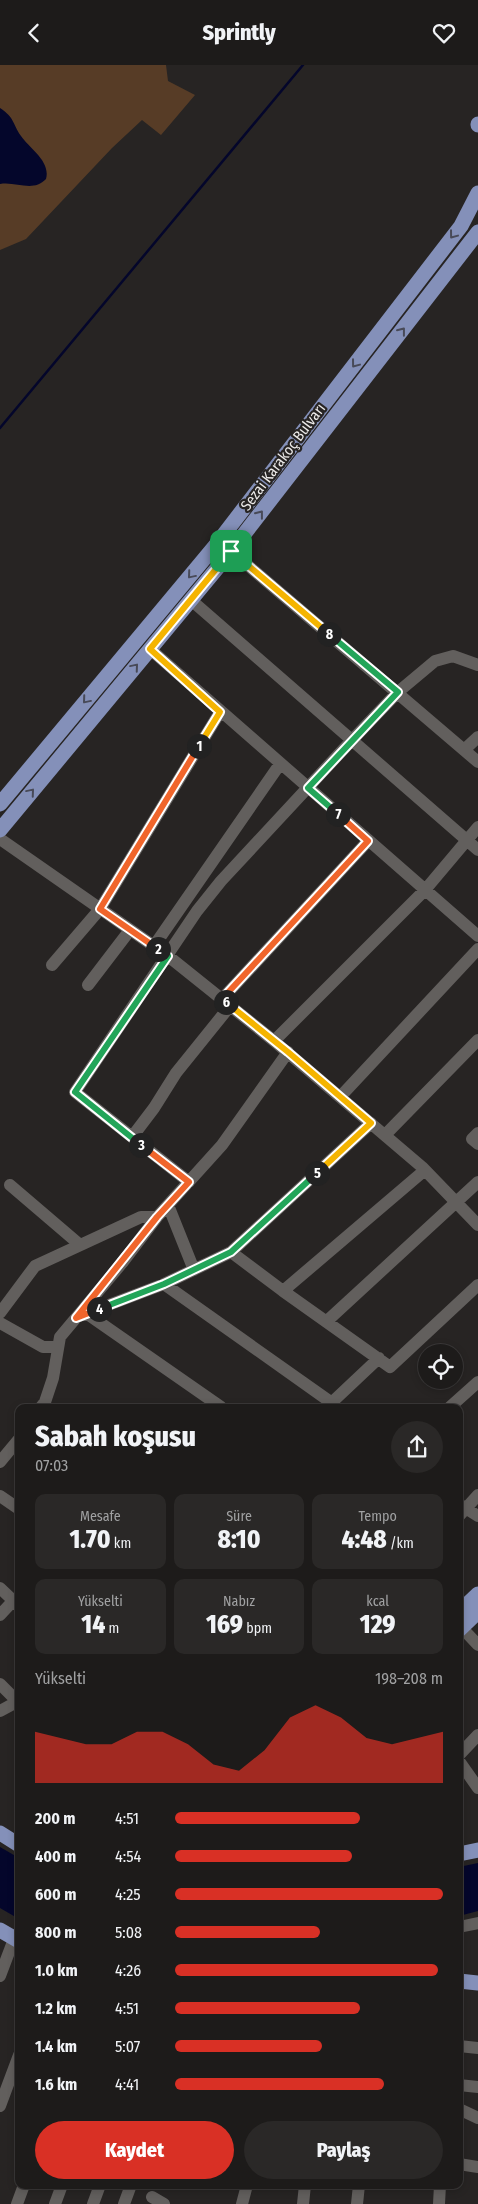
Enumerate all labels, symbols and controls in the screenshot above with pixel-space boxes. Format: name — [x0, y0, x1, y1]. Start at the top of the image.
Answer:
icon: back — [20, 19, 48, 47]
text: Sprintly — [202, 19, 276, 46]
icon: heart — [430, 19, 458, 47]
one-way arrow — [451, 229, 459, 238]
one-way arrow — [396, 327, 405, 336]
one-way arrow — [352, 358, 360, 367]
street label: Sezai Karakoç Bulvarı — [237, 400, 329, 514]
one-way arrow — [254, 511, 262, 520]
pin — [210, 530, 252, 572]
icon: arrive — [217, 537, 245, 565]
one-way arrow — [187, 570, 196, 579]
pin: 8 — [316, 621, 342, 647]
text: 8 — [326, 626, 333, 643]
one-way arrow — [129, 664, 138, 673]
one-way arrow — [84, 694, 92, 703]
pin: 1 — [186, 733, 212, 759]
text: 1 — [197, 738, 202, 755]
one-way arrow — [26, 789, 35, 798]
pin: 7 — [326, 801, 350, 827]
text: 7 — [336, 806, 341, 823]
pin: 2 — [146, 937, 170, 961]
text: 2 — [155, 941, 162, 958]
pin: 6 — [214, 989, 238, 1015]
text: 6 — [223, 994, 230, 1011]
pin: 3 — [128, 1133, 154, 1157]
text: 3 — [138, 1137, 145, 1154]
pin: 5 — [304, 1161, 330, 1185]
text: 5 — [314, 1165, 321, 1182]
pin: 4 — [86, 1297, 112, 1321]
text: 4 — [96, 1301, 103, 1318]
map controls — [418, 1344, 463, 1389]
button: locate — [418, 1344, 463, 1389]
text: Sabah koşusu — [35, 1420, 196, 1453]
button: share — [391, 1421, 443, 1473]
text: 07:03 — [35, 1456, 68, 1475]
text: Mesafe — [80, 1508, 121, 1525]
text: Süre — [226, 1508, 252, 1525]
text: Tempo — [359, 1508, 397, 1525]
text: 1.70 — [69, 1525, 111, 1555]
text: 8:10 — [217, 1525, 261, 1555]
text: 4:48 — [341, 1525, 387, 1555]
text: km — [111, 1535, 131, 1552]
text: /km — [387, 1535, 414, 1552]
text: Yükselti — [78, 1593, 123, 1610]
text: Nabız — [223, 1593, 255, 1610]
text: kcal — [366, 1593, 389, 1610]
text: 14 — [81, 1610, 105, 1640]
text: 169 — [206, 1610, 243, 1640]
text: 129 — [360, 1610, 395, 1640]
text: m — [105, 1620, 119, 1637]
text: bpm — [243, 1620, 272, 1637]
text: Yükselti — [35, 1669, 86, 1688]
text: 198–208 m — [375, 1669, 443, 1688]
text: 200 m — [35, 1809, 75, 1828]
text: 4:51 — [115, 1809, 139, 1828]
text: 400 m — [35, 1847, 76, 1866]
text: 4:54 — [115, 1847, 141, 1866]
text: 600 m — [35, 1885, 76, 1904]
text: 4:25 — [115, 1885, 141, 1904]
text: 800 m — [35, 1923, 76, 1942]
text: 5:08 — [115, 1923, 142, 1942]
text: 1.0 km — [35, 1961, 78, 1980]
text: 4:26 — [115, 1961, 141, 1980]
text: 1.2 km — [35, 1999, 77, 2018]
text: 4:51 — [115, 1999, 139, 2018]
text: 1.4 km — [35, 2037, 77, 2056]
text: 5:07 — [115, 2037, 140, 2056]
text: 1.6 km — [35, 2075, 77, 2094]
text: 4:41 — [115, 2075, 139, 2094]
button: Kaydet — [35, 2121, 234, 2179]
button: Paylaş — [244, 2121, 443, 2179]

